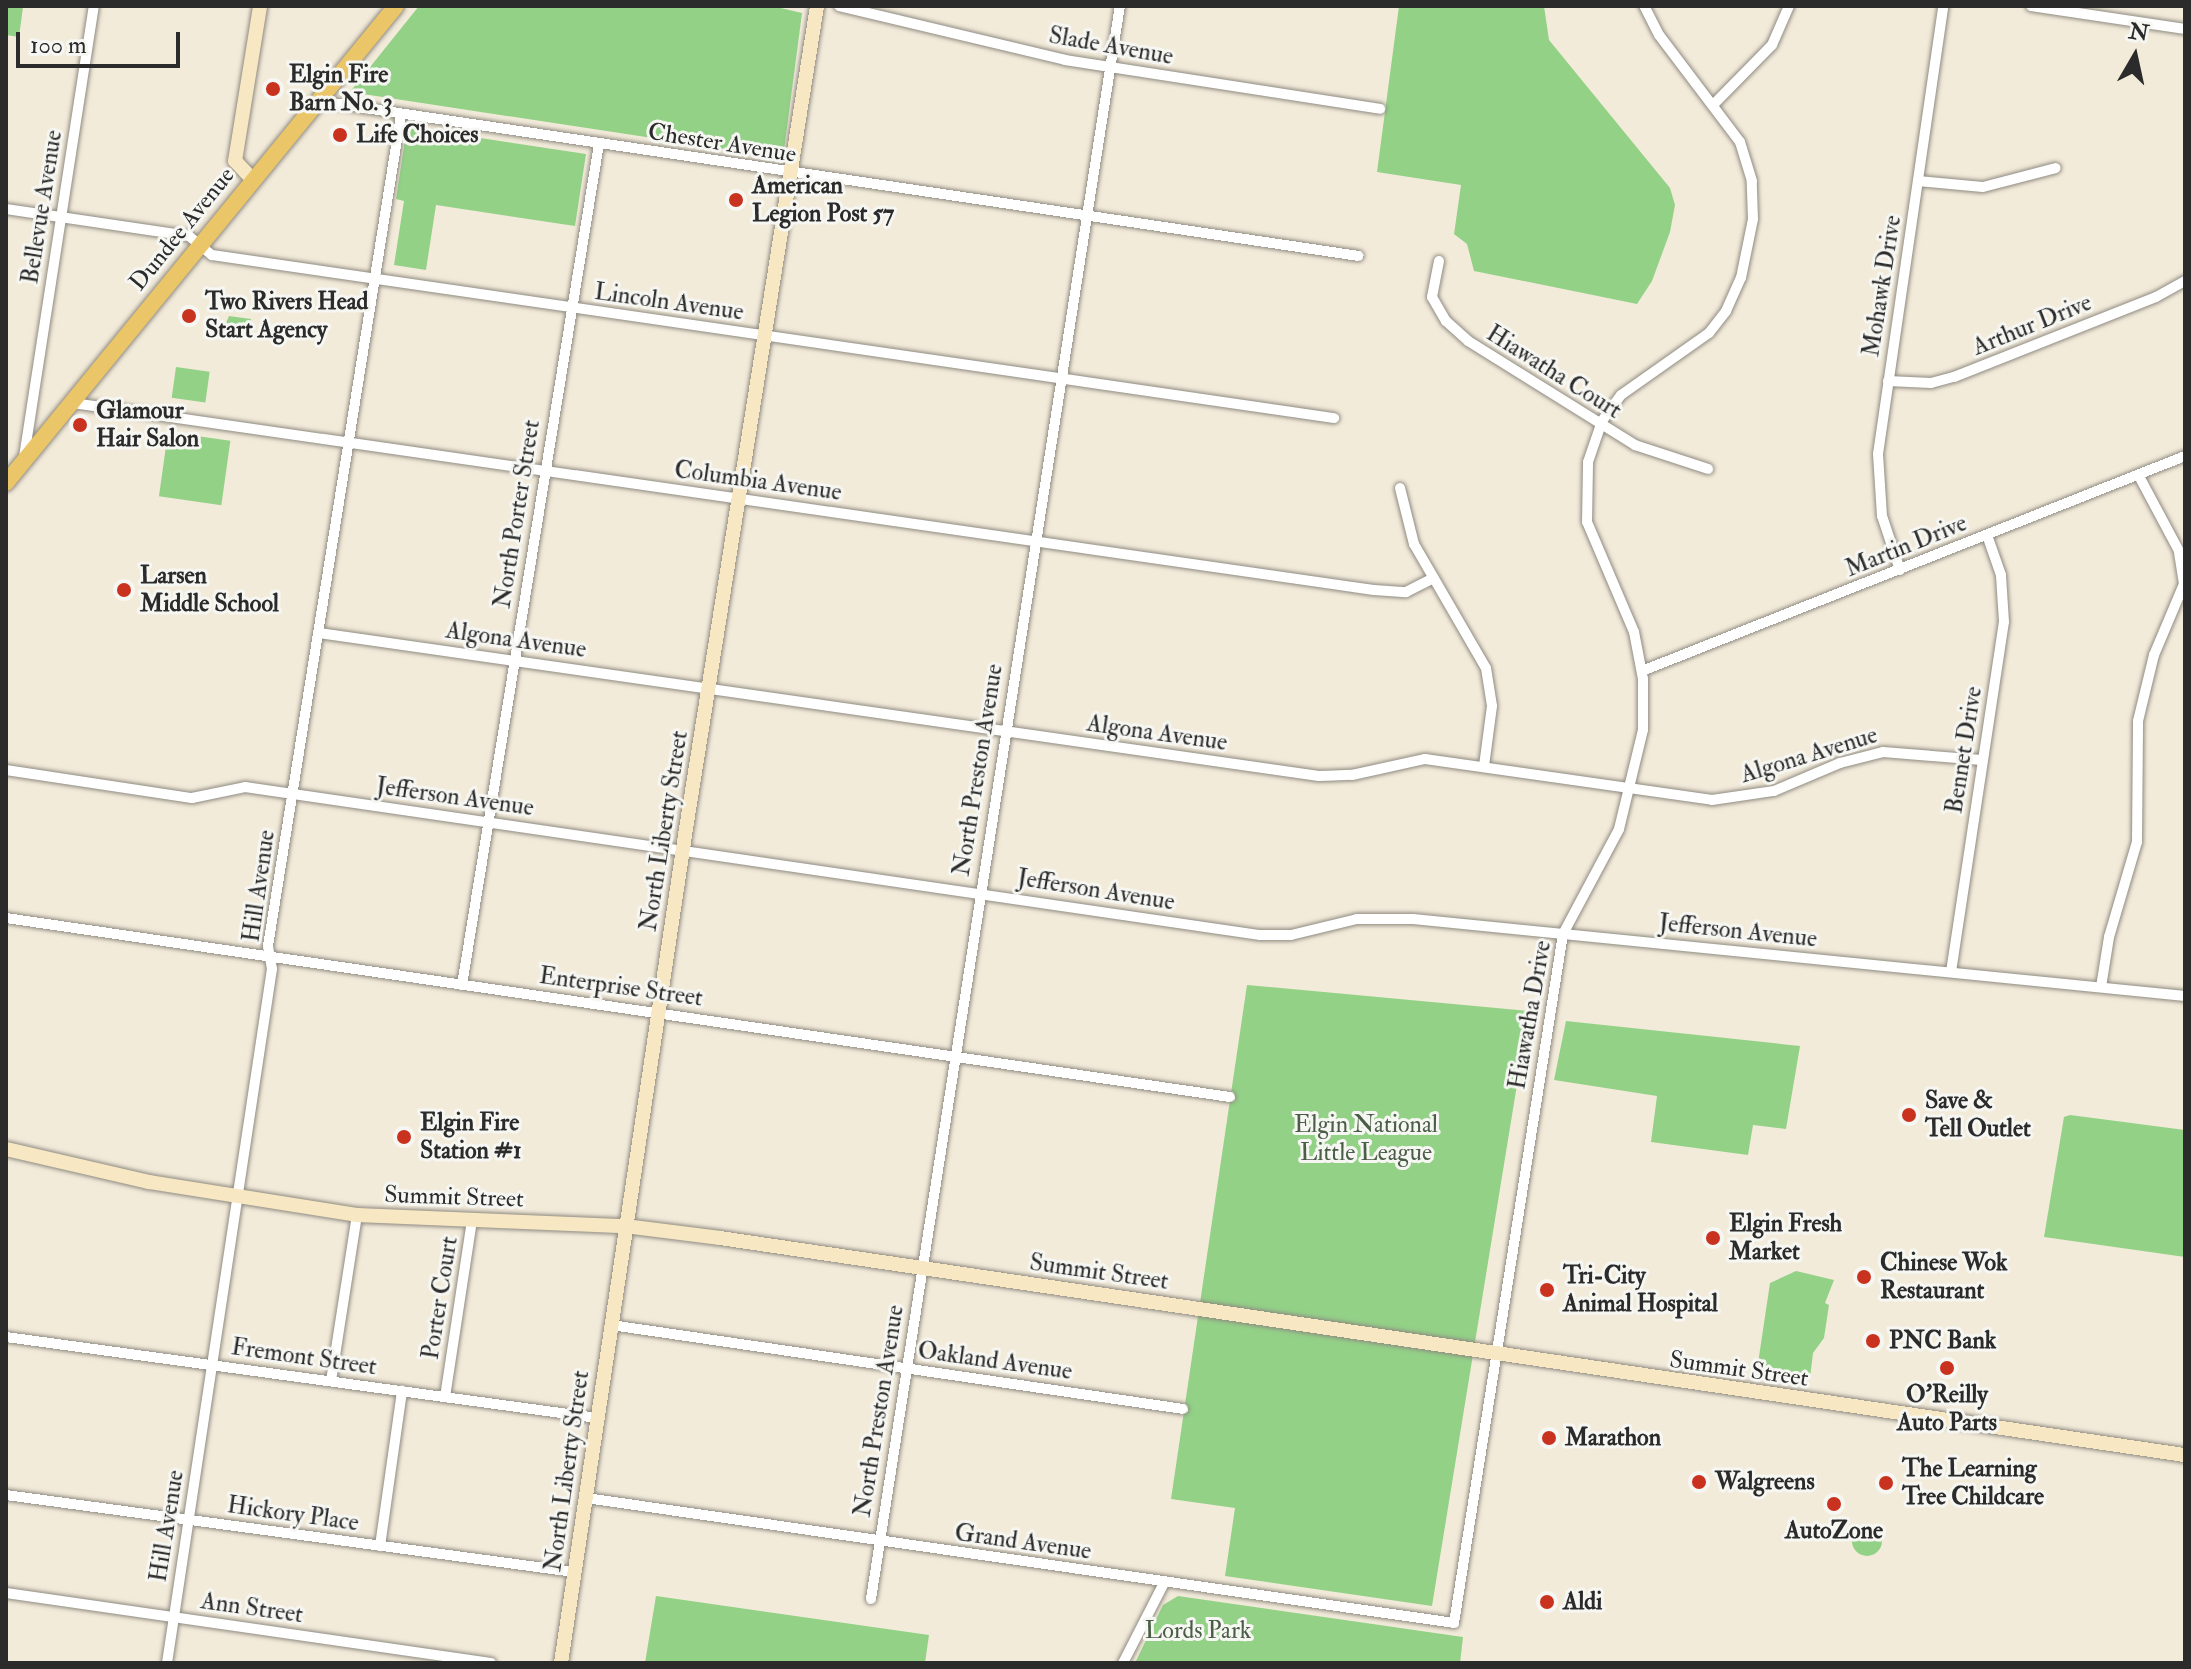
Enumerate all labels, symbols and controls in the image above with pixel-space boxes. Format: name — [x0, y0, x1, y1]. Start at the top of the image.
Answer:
scale bar — [20, 16, 184, 66]
north arrow — [2095, 16, 2175, 96]
text: N — [2127, 17, 2151, 48]
street label: Slade Avenue — [1047, 21, 1175, 71]
text: 100 m — [30, 30, 87, 61]
place label: Elgin Fire Barn No. 3 — [289, 61, 392, 117]
marker: Elgin Fire Barn No. 3 — [264, 80, 282, 98]
street label: Chester Avenue — [646, 117, 798, 169]
place label: Life Choices — [356, 121, 478, 149]
marker: Life Choices — [331, 126, 349, 144]
street label: Bellevue Avenue — [16, 128, 68, 286]
street label: Dundee Avenue — [123, 161, 241, 297]
place label: American Legion Post 57 — [752, 172, 894, 228]
marker: American Legion Post 57 — [727, 191, 745, 209]
street label: Mohawk Drive — [1857, 213, 1907, 359]
street label: Lincoln Avenue — [593, 277, 745, 327]
place label: Two Rivers Head Start Agency — [205, 288, 368, 344]
street label: Arthur Drive — [1968, 288, 2096, 362]
marker: Two Rivers Head Start Agency — [180, 307, 198, 325]
street label: Hiawatha Court — [1481, 319, 1627, 425]
place label: Glamour Hair Salon — [96, 397, 199, 453]
marker: Glamour Hair Salon — [71, 416, 89, 434]
street label: North Porter Street — [488, 418, 546, 610]
street label: Columbia Avenue — [673, 455, 843, 507]
street label: Martin Drive — [1841, 509, 1971, 583]
place label: Larsen Middle School — [140, 562, 279, 618]
marker: Larsen Middle School — [115, 581, 133, 599]
street label: Algona Avenue — [444, 616, 588, 664]
street label: North Preston Avenue — [947, 662, 1009, 878]
street label: Bennet Drive — [1940, 684, 1988, 816]
street label: Algona Avenue — [1085, 709, 1229, 757]
street label: Algona Avenue — [1737, 721, 1881, 789]
street label: North Liberty Street — [634, 729, 694, 933]
street label: Jefferson Avenue — [374, 772, 536, 822]
street label: Hill Avenue — [237, 828, 281, 944]
street label: Jefferson Avenue — [1015, 863, 1177, 917]
street label: Jefferson Avenue — [1658, 908, 1818, 954]
street label: Hiawatha Drive — [1503, 938, 1557, 1092]
street label: Enterprise Street — [537, 961, 705, 1013]
place label: Save & Tell Outlet — [1925, 1087, 2031, 1143]
marker: Save & Tell Outlet — [1900, 1106, 1918, 1124]
place label: Elgin Fire Station #1 — [420, 1109, 522, 1165]
park label: Elgin National Little League — [1294, 1111, 1438, 1167]
marker: Elgin Fire Station #1 — [395, 1128, 413, 1146]
street label: Summit Street — [384, 1180, 524, 1214]
place label: Elgin Fresh Market — [1729, 1210, 1842, 1266]
marker: Elgin Fresh Market — [1704, 1229, 1722, 1247]
street label: Porter Court — [416, 1235, 464, 1361]
street label: Summit Street — [1028, 1248, 1170, 1296]
place label: Chinese Wok Restaurant — [1880, 1249, 2008, 1305]
place label: Tri-City Animal Hospital — [1563, 1262, 1718, 1318]
marker: Chinese Wok Restaurant — [1855, 1268, 1873, 1286]
marker: Tri-City Animal Hospital — [1538, 1281, 1556, 1299]
street label: North Preston Avenue — [848, 1303, 910, 1519]
place label: PNC Bank — [1889, 1327, 1996, 1355]
marker: PNC Bank — [1864, 1332, 1882, 1350]
street label: Fremont Street — [230, 1333, 378, 1381]
street label: Oakland Avenue — [916, 1336, 1074, 1386]
street label: Summit Street — [1668, 1345, 1810, 1393]
marker: O'Reilly Auto Parts — [1938, 1359, 1956, 1377]
street label: North Liberty Street — [539, 1369, 595, 1573]
place label: O'Reilly Auto Parts — [1897, 1381, 1997, 1437]
place label: Marathon — [1565, 1424, 1661, 1452]
marker: Marathon — [1540, 1429, 1558, 1447]
place label: The Learning Tree Childcare — [1902, 1455, 2044, 1511]
street label: Hill Avenue — [144, 1468, 190, 1584]
place label: Walgreens — [1715, 1468, 1815, 1496]
marker: Walgreens — [1690, 1473, 1708, 1491]
marker: The Learning Tree Childcare — [1877, 1474, 1895, 1492]
street label: Hickory Place — [225, 1491, 361, 1537]
marker: AutoZone — [1825, 1495, 1843, 1513]
place label: AutoZone — [1785, 1517, 1883, 1545]
street label: Grand Avenue — [953, 1518, 1093, 1566]
street label: Ann Street — [199, 1587, 305, 1629]
place label: Aldi — [1563, 1588, 1602, 1616]
marker: Aldi — [1538, 1593, 1556, 1611]
park label: Lords Park — [1145, 1617, 1251, 1645]

